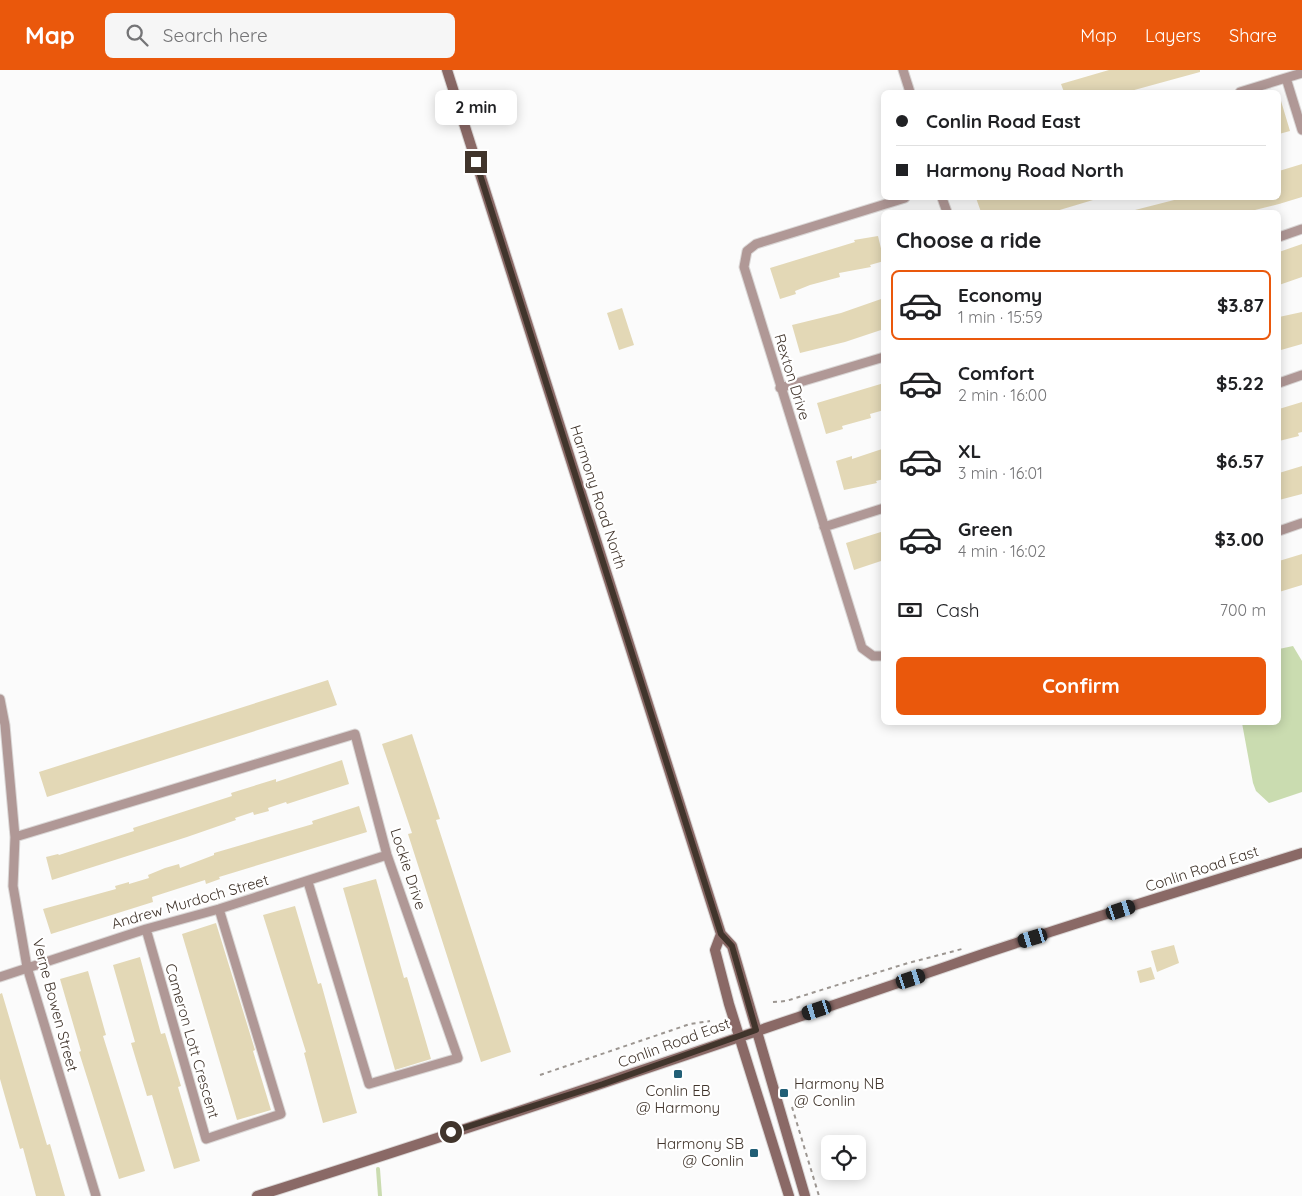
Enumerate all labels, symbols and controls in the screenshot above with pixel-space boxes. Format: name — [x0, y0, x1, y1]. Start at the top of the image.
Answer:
search box — [105, 13, 455, 58]
text: Map — [25, 20, 75, 50]
icon: search — [123, 21, 151, 49]
text: Search here — [163, 23, 268, 47]
text: Map — [1080, 24, 1117, 47]
text: Layers — [1145, 24, 1201, 47]
text: Share — [1229, 24, 1277, 47]
callout: 2 min — [435, 89, 517, 124]
text: 2 min — [455, 97, 497, 117]
text: Conlin Road East — [926, 109, 1081, 133]
route end — [465, 151, 487, 173]
text: Harmony Road North — [926, 158, 1124, 182]
text: Choose a ride — [896, 226, 1041, 254]
icon: car — [898, 283, 943, 328]
text: Economy — [958, 283, 1042, 307]
text: $3.87 — [1217, 293, 1264, 317]
text: 1 min · 15:59 — [958, 307, 1043, 327]
street label: Rexton Drive — [770, 331, 815, 422]
icon: car — [898, 361, 943, 406]
text: Comfort — [958, 361, 1035, 385]
text: $5.22 — [1216, 371, 1264, 395]
text: 2 min · 16:00 — [958, 385, 1047, 405]
street label: Harmony Road North — [566, 422, 631, 571]
icon: car — [898, 439, 943, 484]
text: XL — [958, 439, 981, 463]
text: $6.57 — [1216, 449, 1264, 473]
text: 3 min · 16:01 — [958, 463, 1043, 483]
icon: car — [898, 517, 943, 562]
text: Green — [958, 517, 1013, 541]
text: $3.00 — [1214, 527, 1264, 551]
text: 4 min · 16:02 — [958, 541, 1046, 561]
icon: cash — [896, 596, 924, 624]
text: Cash — [936, 598, 980, 622]
text: 700 m — [1220, 600, 1266, 620]
button: Confirm — [896, 657, 1266, 715]
street label: Lockie Drive — [386, 826, 431, 912]
street label: Conlin Road East — [1143, 841, 1261, 896]
street label: Andrew Murdoch Street — [109, 870, 271, 933]
car — [1104, 898, 1137, 922]
car — [1016, 926, 1049, 950]
street label: Verne Bowen Street — [29, 936, 82, 1074]
street label: Cameron Lott Crescent — [161, 961, 224, 1121]
car — [894, 967, 927, 991]
car — [800, 998, 833, 1022]
street label: Conlin Road East — [615, 1013, 733, 1072]
marker: Conlin EB @ Harmony — [672, 1068, 684, 1080]
place label: Harmony NB @ Conlin — [794, 1074, 885, 1110]
place label: Conlin EB @ Harmony — [636, 1081, 720, 1117]
marker: Harmony NB @ Conlin — [778, 1087, 790, 1099]
route start — [440, 1121, 462, 1143]
place label: Harmony SB @ Conlin — [656, 1134, 744, 1170]
map controls — [821, 1135, 866, 1180]
button: locate — [821, 1135, 866, 1180]
marker: Harmony SB @ Conlin — [748, 1147, 760, 1159]

